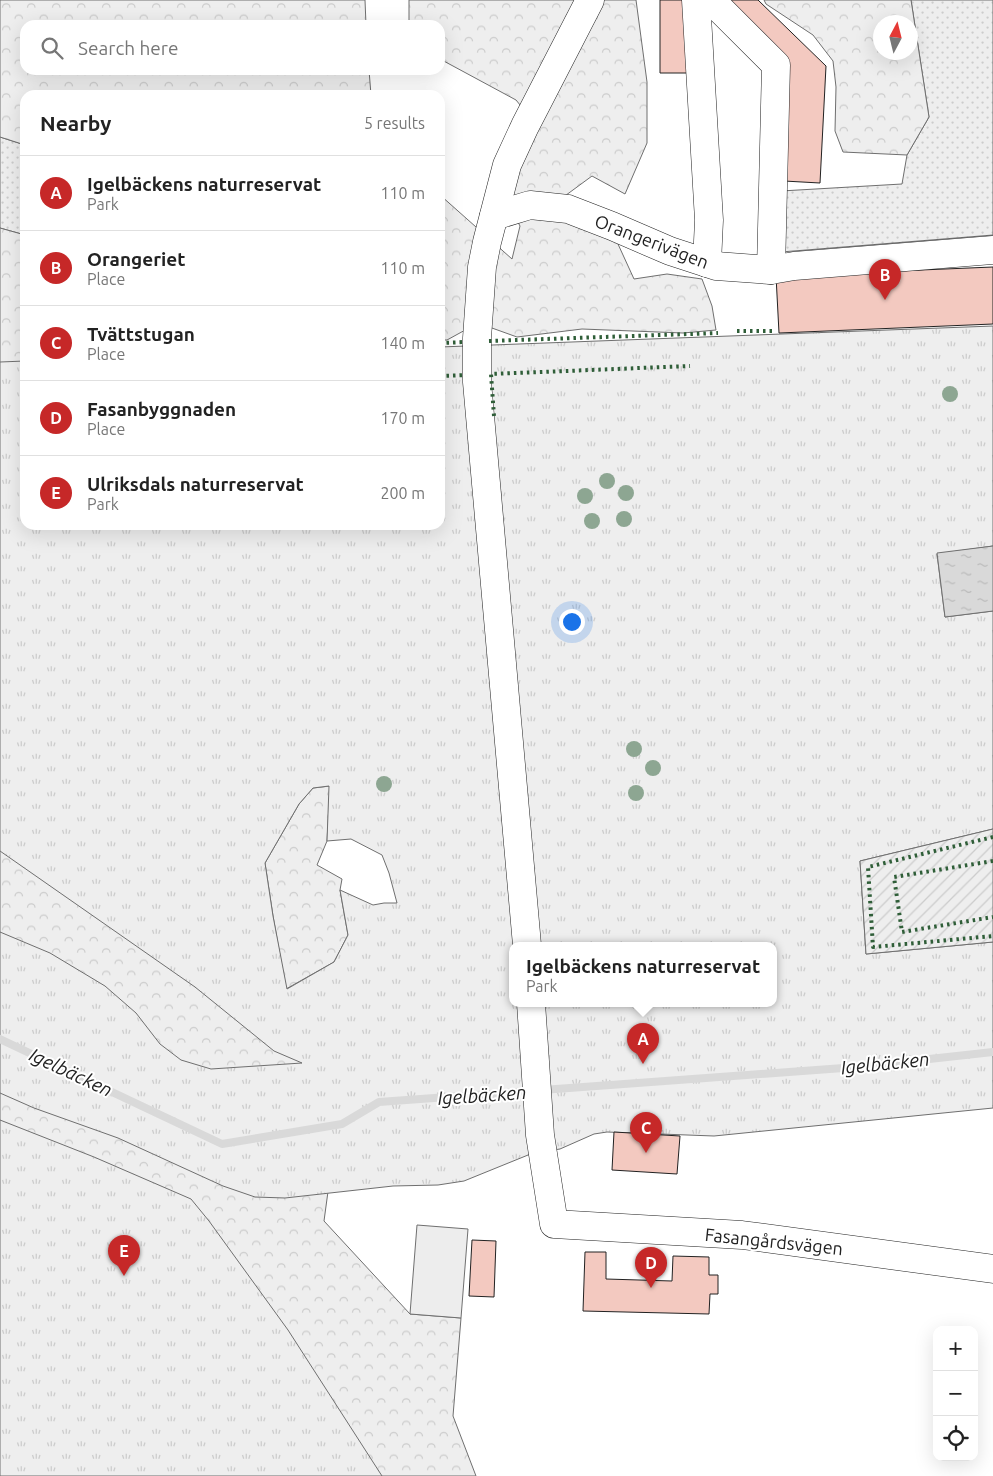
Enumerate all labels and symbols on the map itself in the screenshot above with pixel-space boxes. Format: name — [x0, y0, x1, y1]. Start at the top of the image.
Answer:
north arrow — [873, 15, 918, 60]
street label: Orangerivägen — [592, 210, 712, 272]
pin: B — [869, 259, 901, 300]
your location — [559, 609, 585, 635]
pin: A — [627, 1023, 659, 1064]
water label: Igelbäcken — [26, 1043, 116, 1101]
water label: Igelbäcken — [840, 1047, 930, 1079]
water label: Igelbäcken — [437, 1081, 527, 1109]
pin: C — [630, 1112, 662, 1153]
street label: Fasangårdsvägen — [704, 1224, 844, 1258]
pin: E — [108, 1235, 140, 1276]
pin: D — [635, 1247, 667, 1288]

